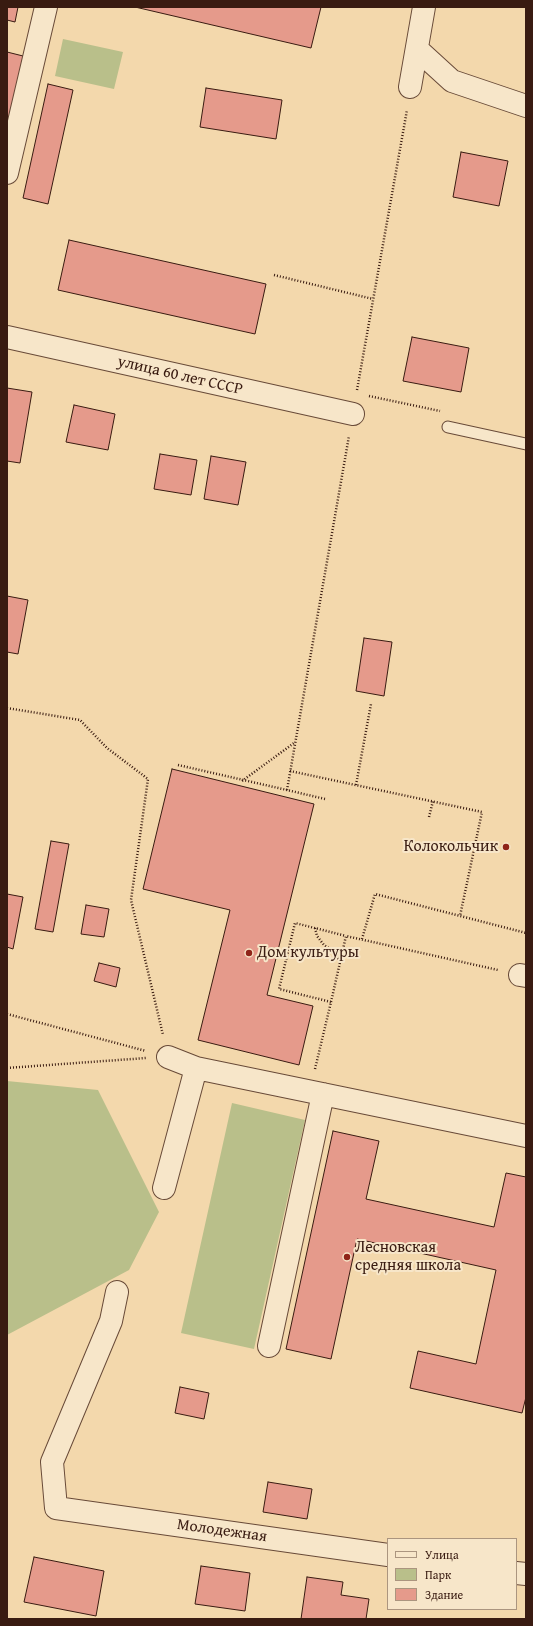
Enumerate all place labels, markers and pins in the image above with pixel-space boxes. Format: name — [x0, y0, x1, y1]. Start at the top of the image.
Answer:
place label: Колокольчик — [404, 837, 498, 857]
marker: Колокольчик — [501, 842, 511, 852]
place label: Дом культуры — [257, 943, 359, 963]
marker: Дом культуры — [244, 948, 254, 958]
place label: Лесновская средняя школа — [355, 1238, 461, 1276]
marker: Лесновская средняя школа — [342, 1252, 352, 1262]

